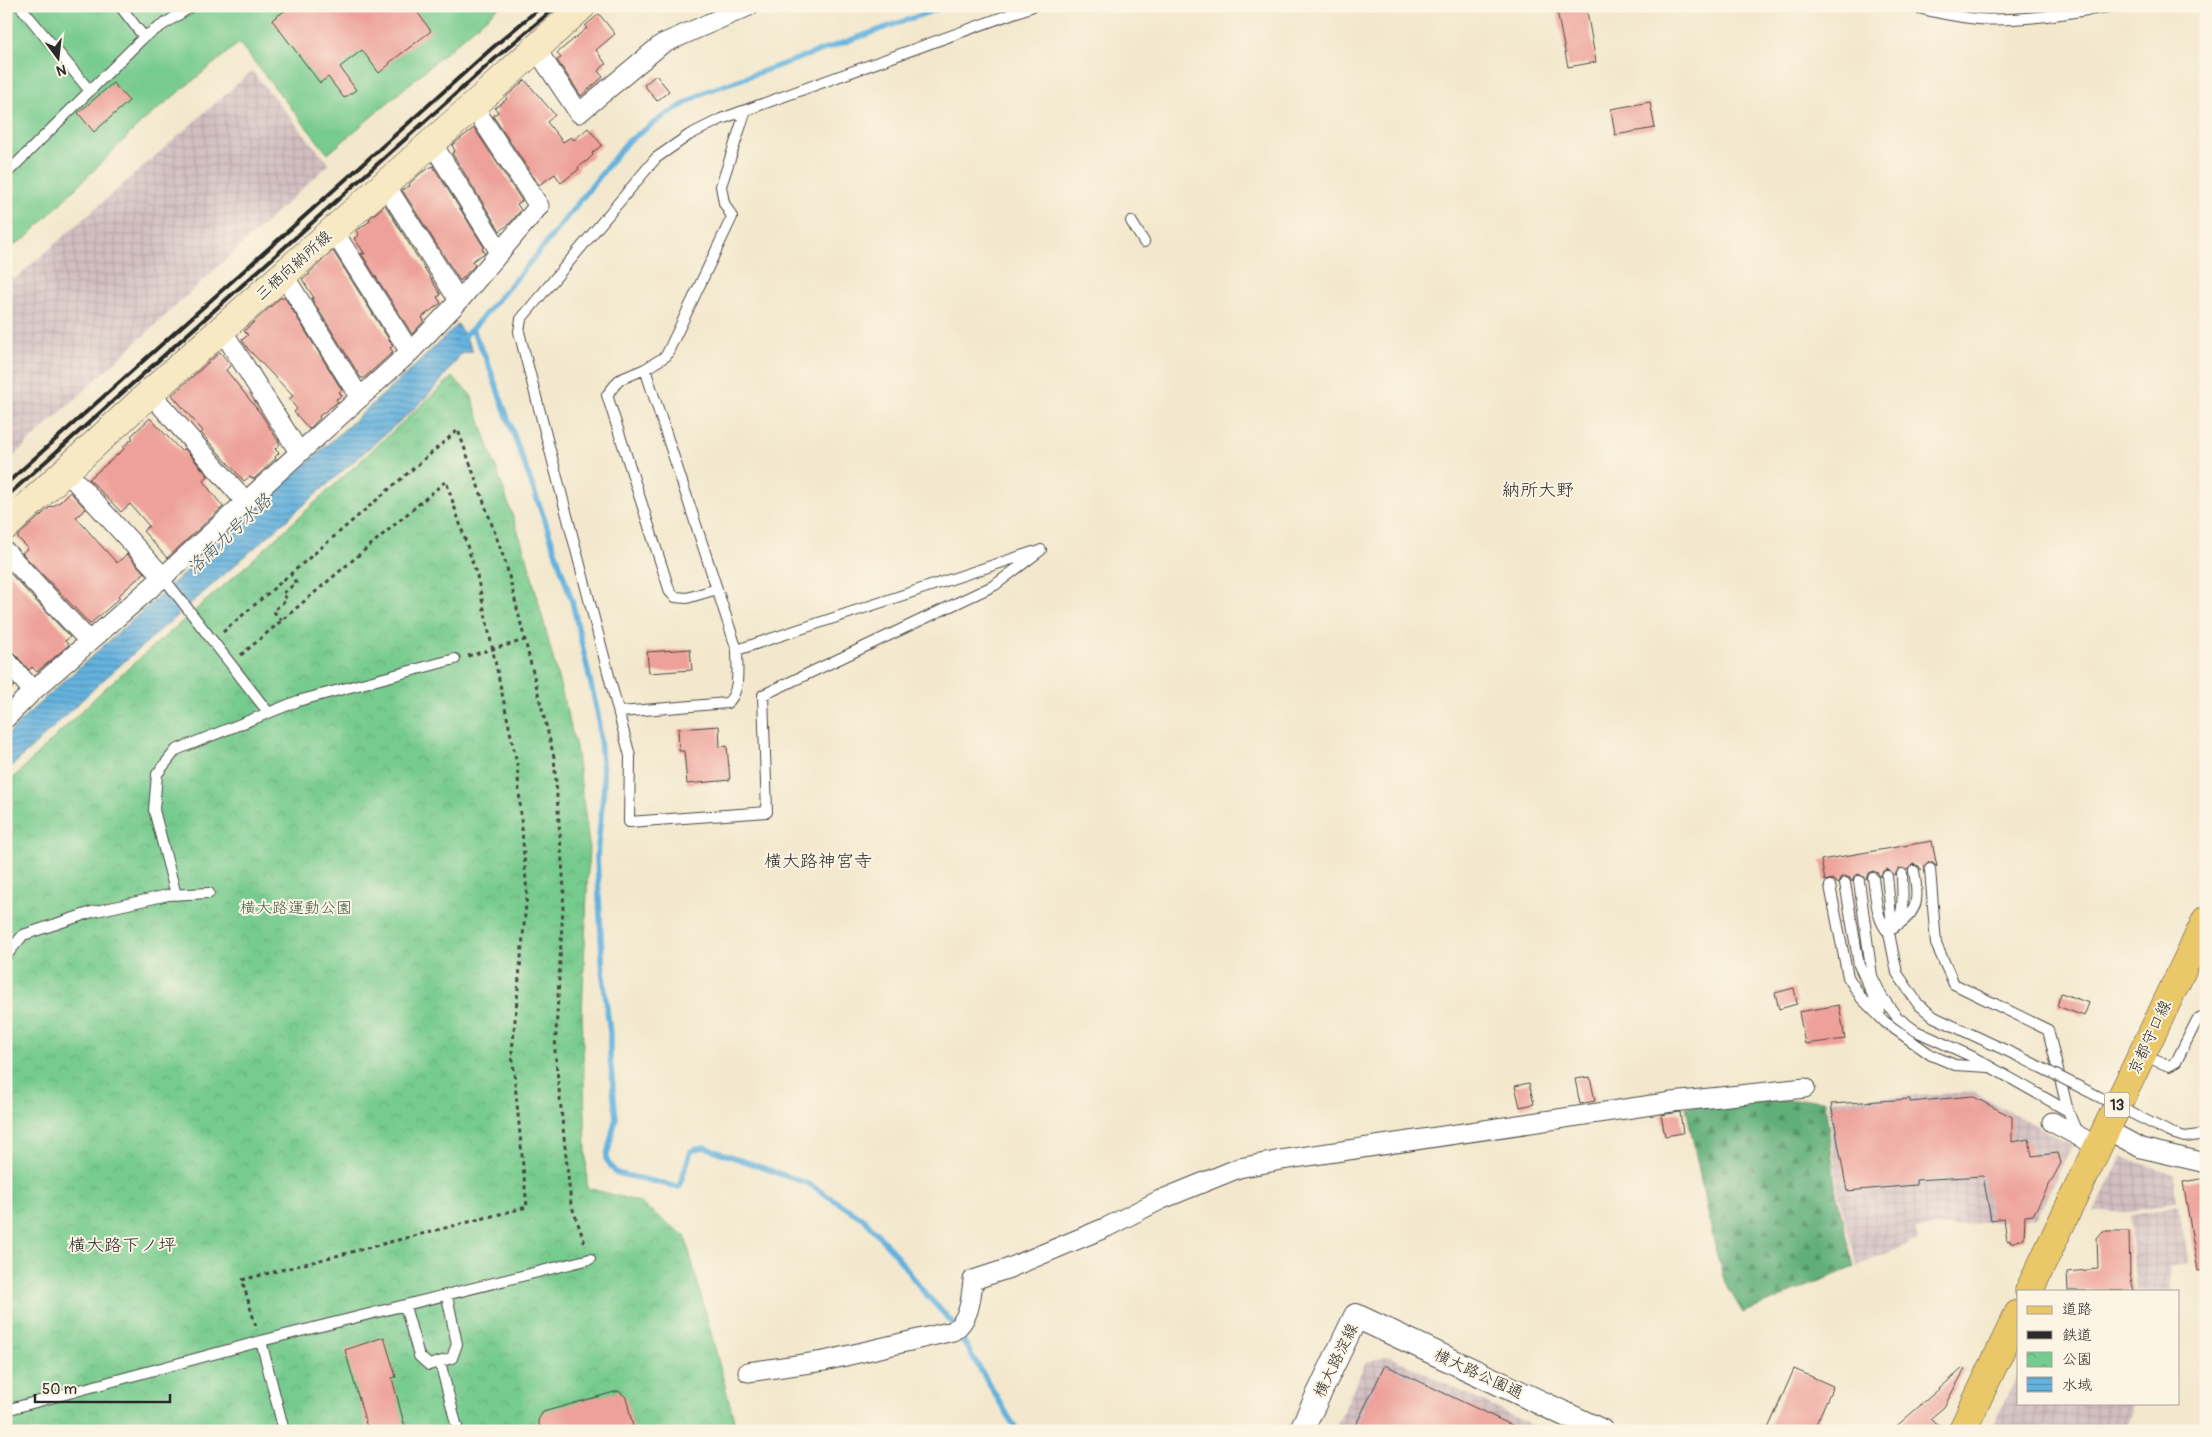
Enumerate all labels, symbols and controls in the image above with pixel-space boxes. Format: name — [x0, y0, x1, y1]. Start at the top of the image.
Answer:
north arrow — [32, 32, 82, 82]
text: N — [54, 61, 68, 80]
street label: 三栖向納所線 — [251, 226, 336, 305]
district label: 納所大野 — [1502, 479, 1574, 502]
water label: 洛南九号水路 — [182, 488, 277, 580]
district label: 横大路神宮寺 — [764, 850, 872, 873]
park label: 横大路運動公園 — [240, 898, 352, 918]
street label: 京都守口線 — [2124, 997, 2176, 1078]
road number: 13 — [2104, 1092, 2130, 1118]
district label: 横大路下ノ坪 — [68, 1234, 176, 1257]
legend — [2017, 1290, 2180, 1404]
text: 道路 — [2062, 1300, 2092, 1319]
street label: 横大路淀線 — [1309, 1320, 1362, 1401]
text: 鉄道 — [2062, 1326, 2092, 1345]
street label: 横大路公園通 — [1431, 1345, 1526, 1403]
text: 公園 — [2062, 1350, 2092, 1369]
scale bar — [35, 1372, 170, 1404]
text: 水域 — [2062, 1376, 2092, 1395]
text: 50 m — [42, 1380, 77, 1399]

